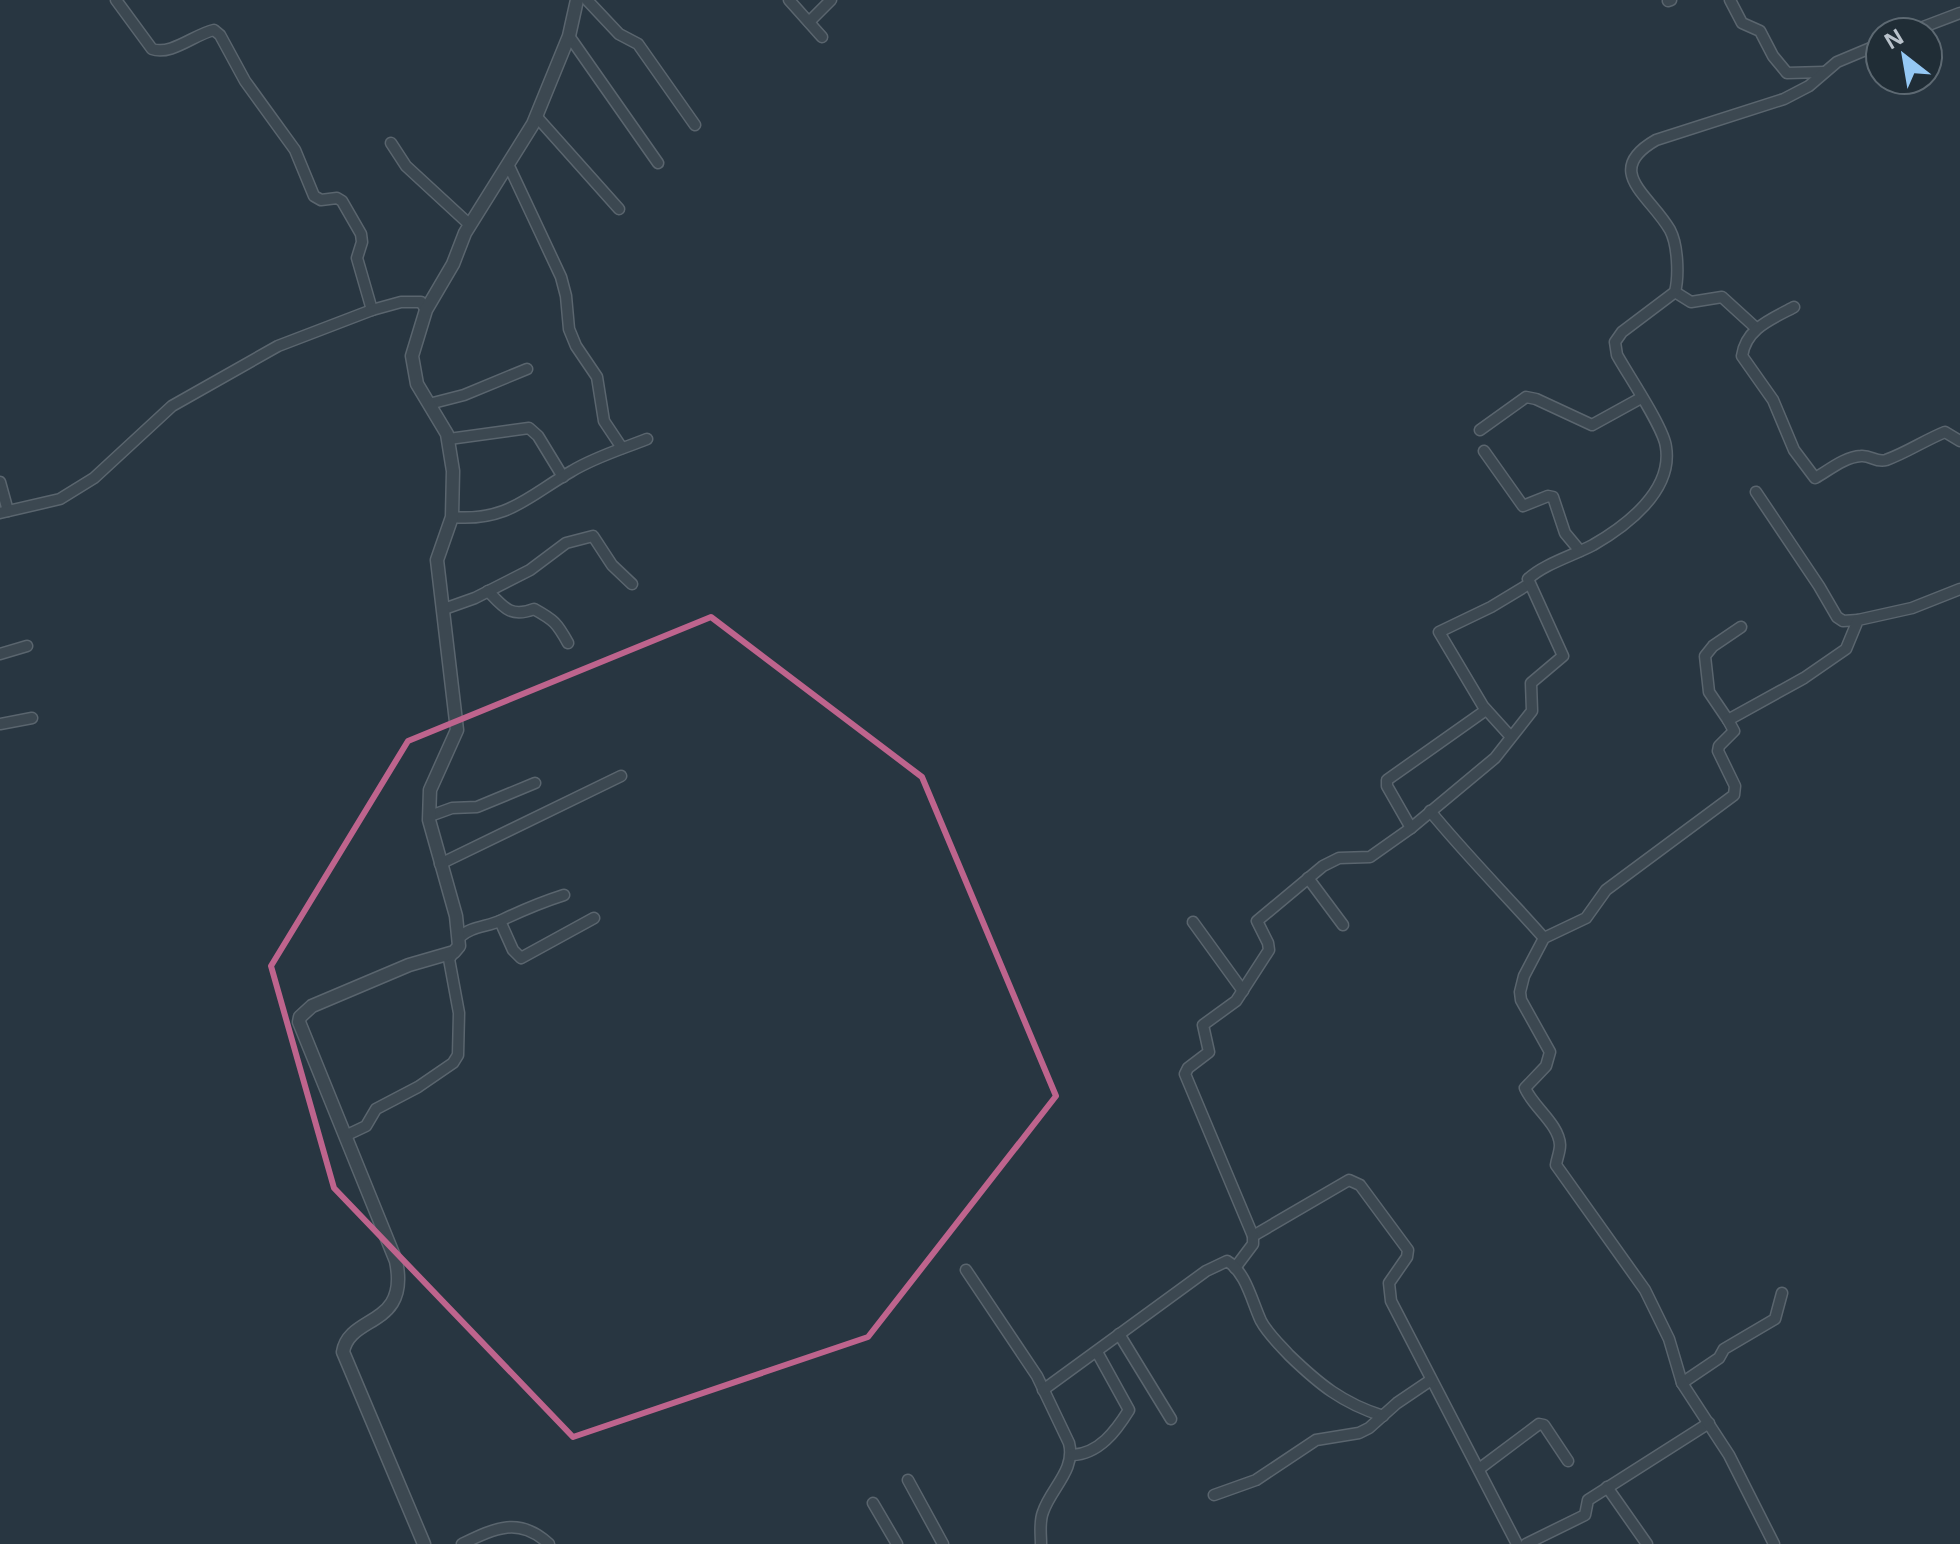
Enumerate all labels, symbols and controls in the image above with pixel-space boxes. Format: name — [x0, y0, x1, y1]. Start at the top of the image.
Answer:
north arrow — [1864, 16, 1944, 96]
text: N — [1878, 21, 1909, 55]

